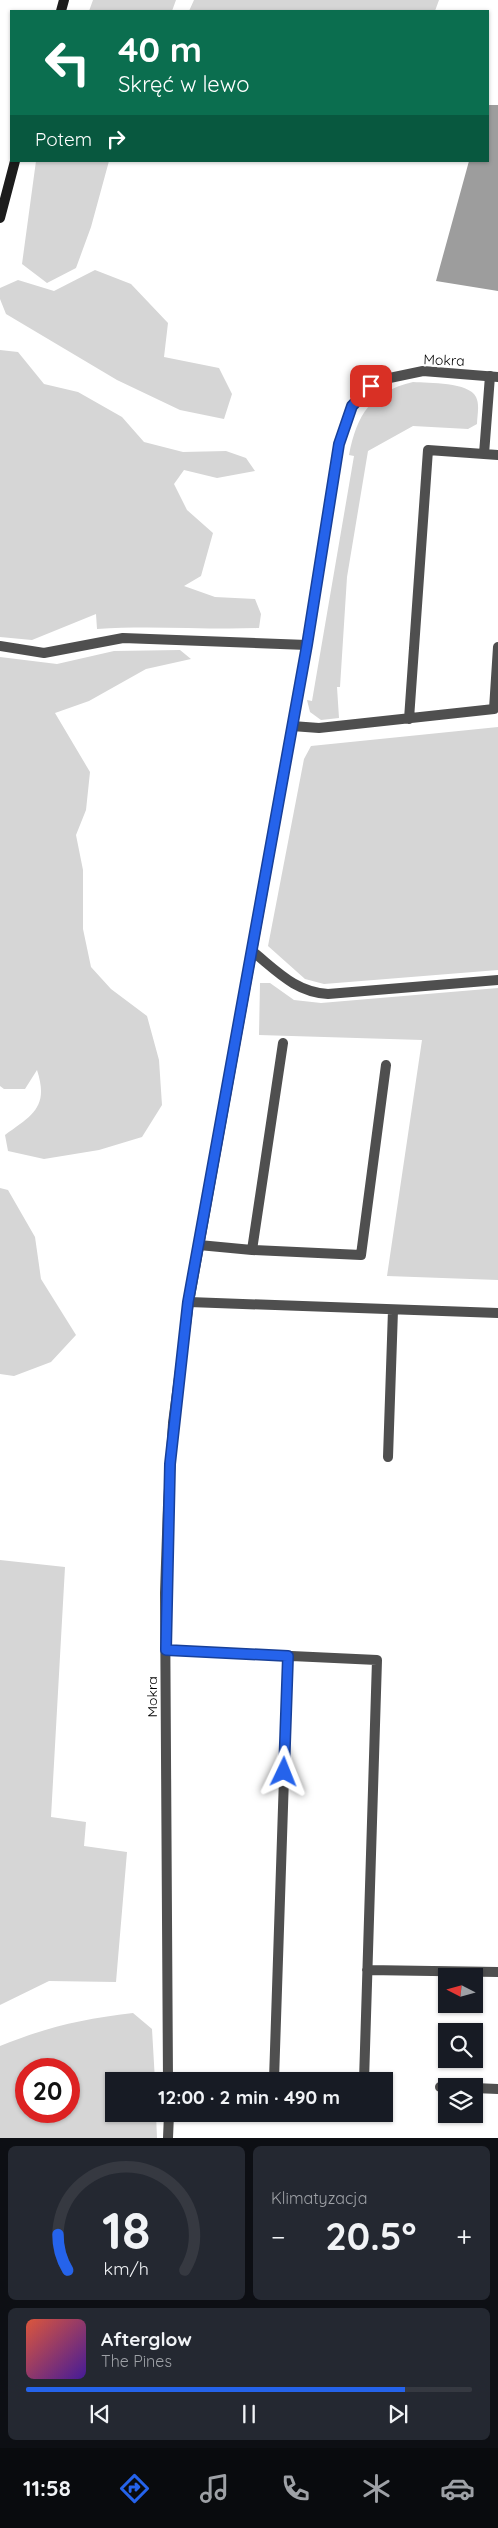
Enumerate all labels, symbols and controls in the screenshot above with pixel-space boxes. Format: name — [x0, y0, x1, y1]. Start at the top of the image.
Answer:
text: 40 m — [118, 27, 202, 71]
icon: left — [35, 30, 100, 95]
text: Skręć w lewo — [118, 70, 250, 98]
icon: right — [102, 125, 130, 153]
text: Potem — [35, 127, 92, 151]
street label: Mokra — [423, 350, 465, 370]
pin — [350, 365, 392, 407]
icon: arrive — [357, 372, 385, 400]
street label: Mokra — [143, 1676, 161, 1718]
position arrow — [257, 1745, 309, 1797]
north arrow — [438, 1968, 482, 2012]
map controls — [438, 1968, 483, 2123]
button: search — [438, 2023, 483, 2068]
speed limit sign: 20 — [15, 2058, 80, 2123]
button: layers — [438, 2078, 483, 2123]
text: 12:00 · 2 min · 490 m — [158, 2085, 340, 2109]
text: Klimatyzacja — [271, 2188, 367, 2208]
text: 18 — [102, 2197, 151, 2262]
text: 20.5° — [325, 2212, 417, 2260]
text: − — [271, 2219, 286, 2254]
text: + — [456, 2219, 472, 2254]
text: km/h — [104, 2257, 149, 2279]
text: Afterglow — [101, 2327, 192, 2351]
text: The Pines — [101, 2351, 172, 2371]
icon: previous — [86, 2400, 114, 2428]
icon: pause — [235, 2400, 263, 2428]
icon: next — [384, 2400, 412, 2428]
icon: directions — [117, 2471, 152, 2506]
icon: music — [197, 2471, 232, 2506]
icon: phone — [278, 2471, 313, 2506]
icon: climate — [359, 2471, 394, 2506]
icon: car — [440, 2471, 475, 2506]
text: 11:58 — [23, 2474, 71, 2502]

